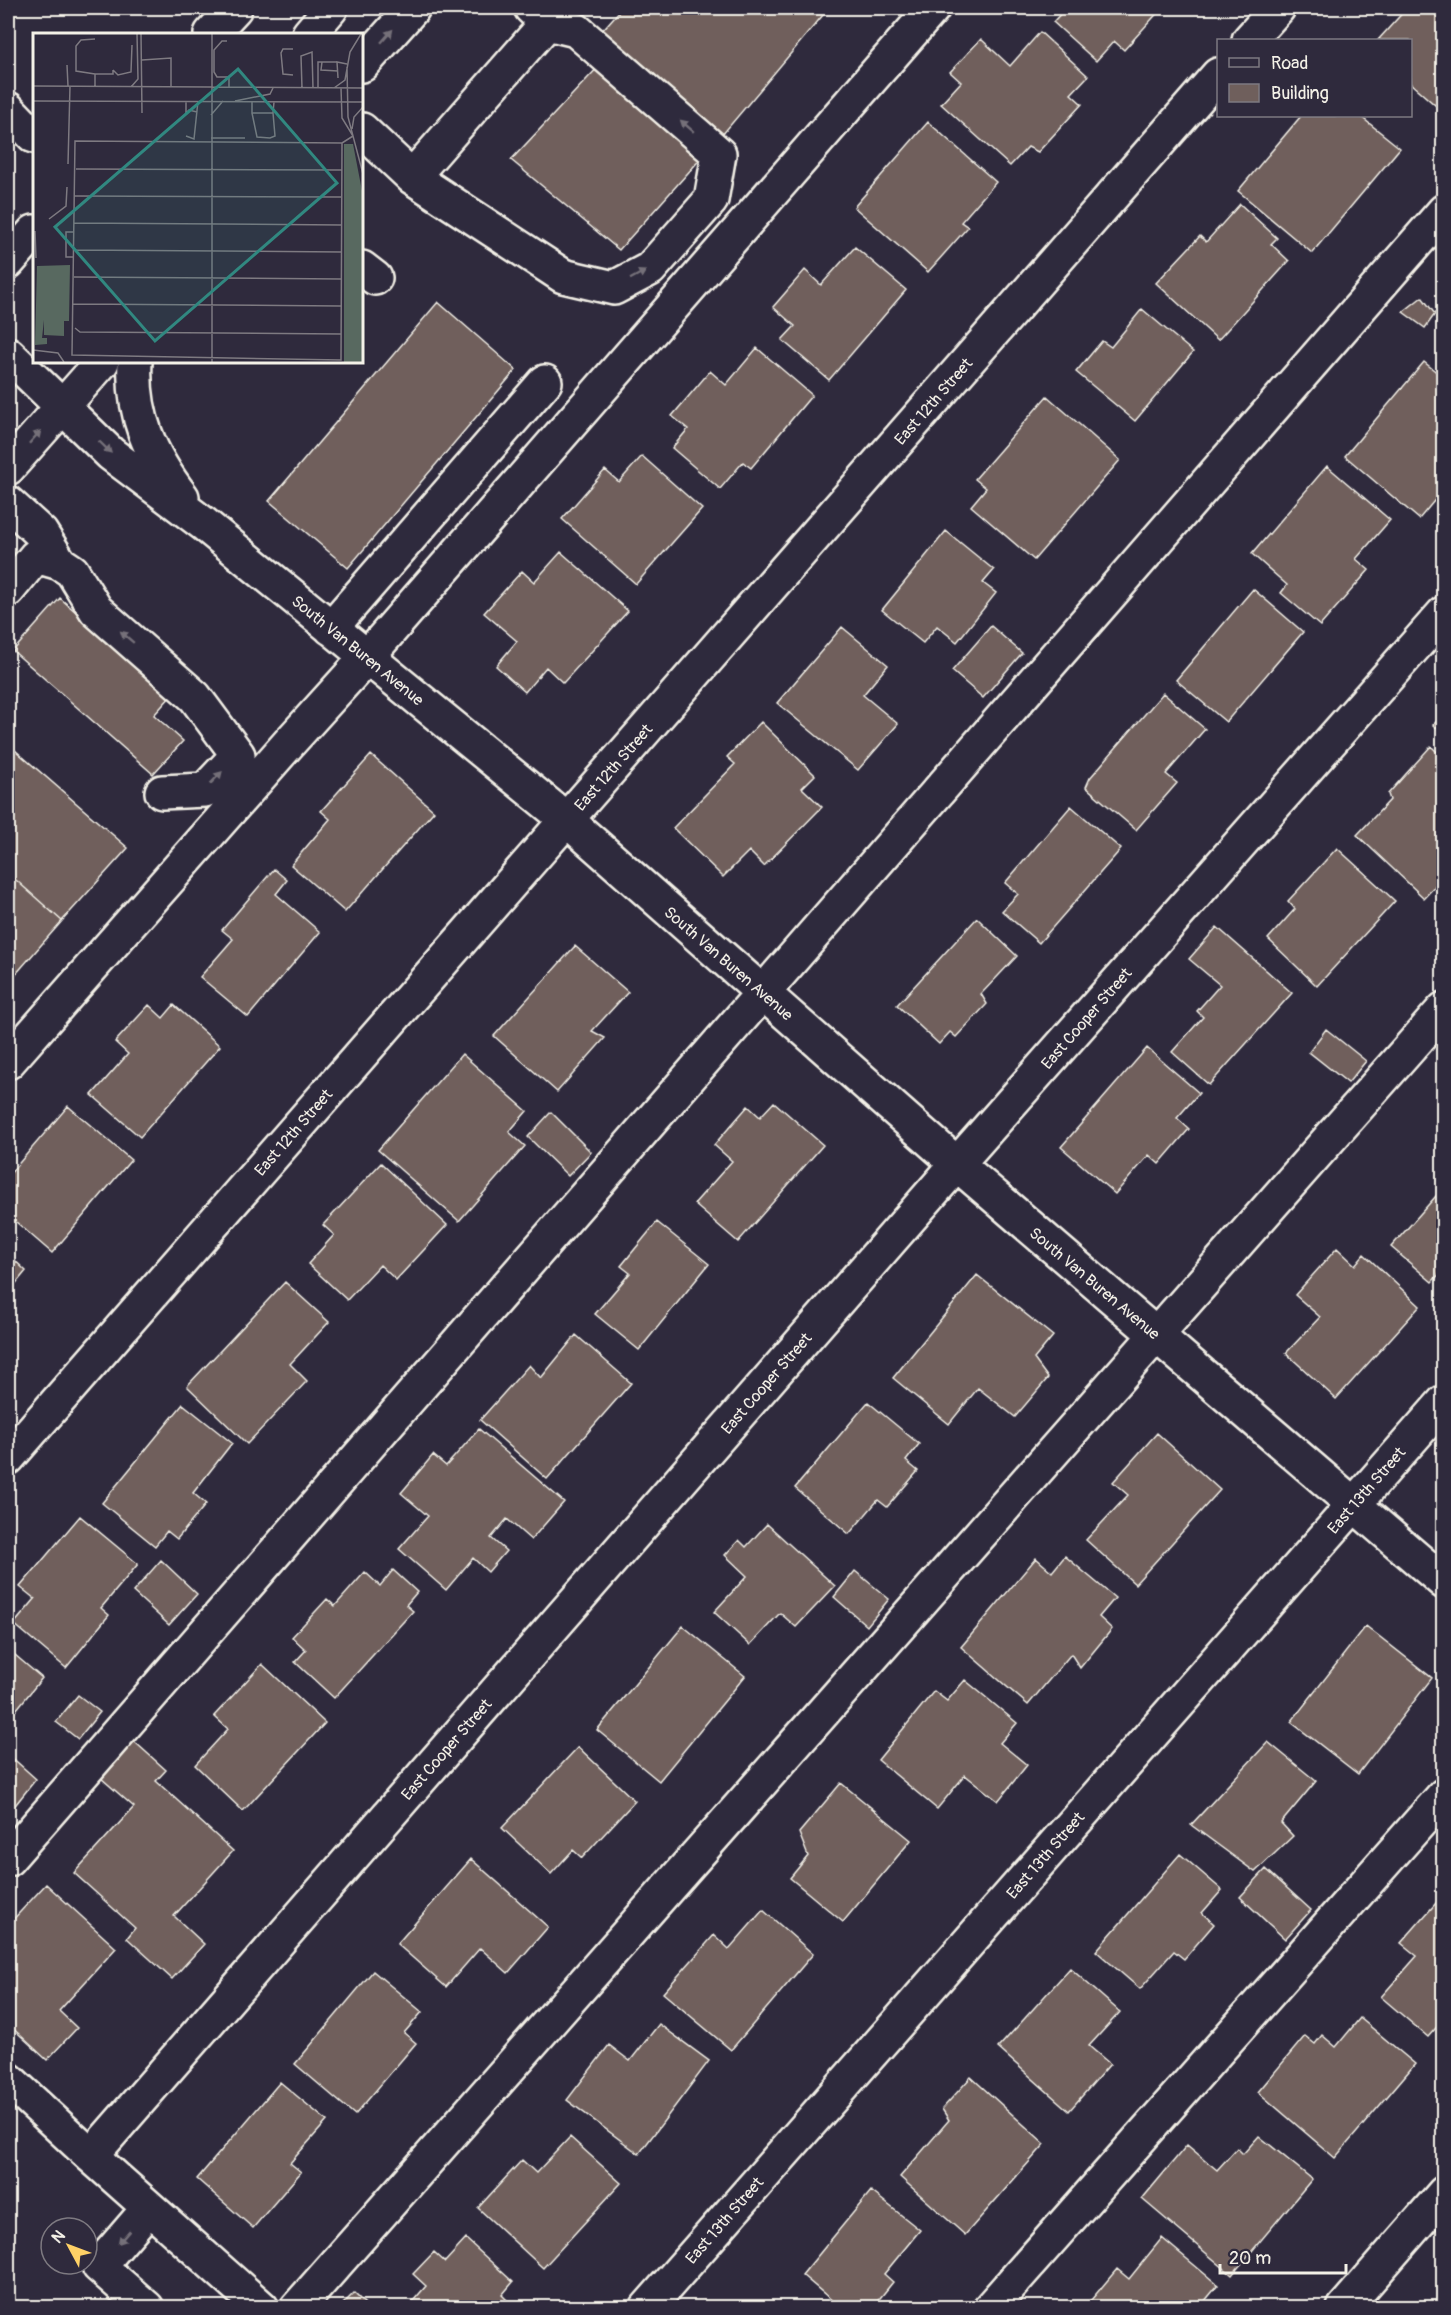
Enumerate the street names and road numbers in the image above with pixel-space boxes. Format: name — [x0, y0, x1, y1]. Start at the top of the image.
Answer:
street label: East 12th Street — [890, 354, 977, 449]
street label: South Van Buren Avenue — [287, 591, 428, 710]
street label: East 12th Street — [570, 720, 657, 815]
street label: South Van Buren Avenue — [660, 902, 797, 1025]
street label: East Cooper Street — [1037, 963, 1137, 1074]
street label: East 12th Street — [250, 1085, 337, 1180]
street label: South Van Buren Avenue — [1025, 1223, 1164, 1344]
street label: East Cooper Street — [717, 1328, 817, 1439]
street label: East 13th Street — [1324, 1443, 1410, 1538]
street label: East Cooper Street — [397, 1694, 497, 1805]
street label: East 13th Street — [1003, 1808, 1089, 1903]
street label: East 13th Street — [682, 2173, 768, 2268]

